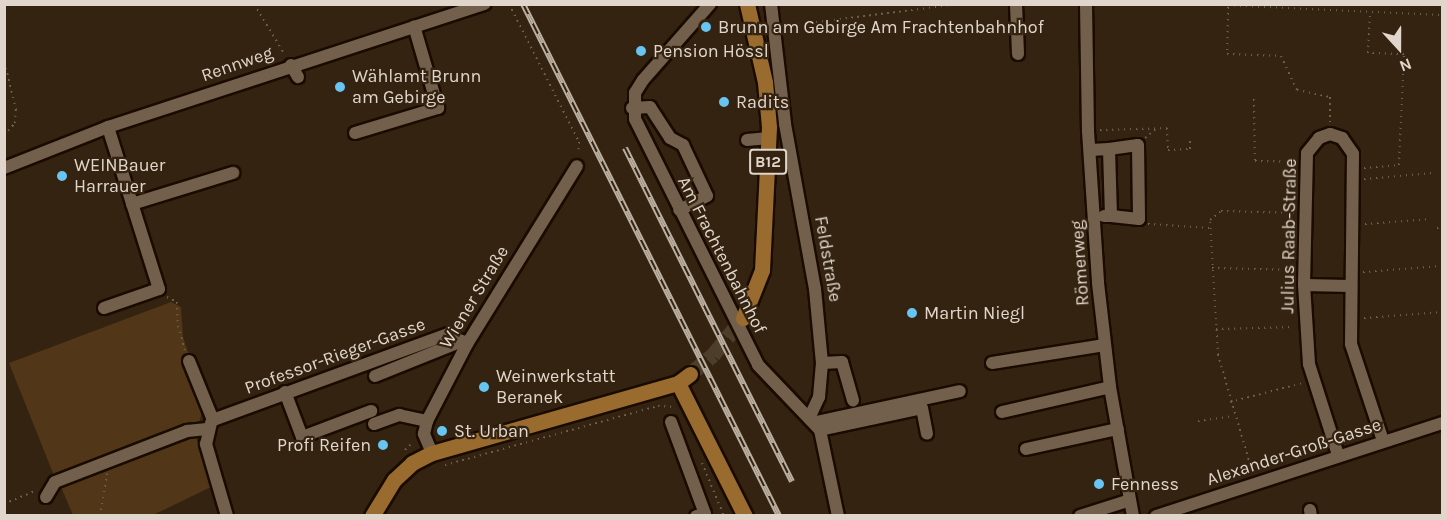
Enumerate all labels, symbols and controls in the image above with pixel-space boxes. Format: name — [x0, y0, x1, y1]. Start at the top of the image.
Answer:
place label: Brunn am Gebirge Am Frachtenbahnhof — [718, 16, 1044, 38]
north arrow — [1369, 18, 1429, 78]
marker: Brunn am Gebirge Am Frachtenbahnhof — [699, 20, 713, 34]
place label: Pension Hössl — [653, 40, 769, 62]
street label: Rennweg — [198, 42, 276, 86]
marker: Pension Hössl — [634, 44, 648, 58]
text: N — [1397, 54, 1414, 76]
place label: Wählamt Brunn am Gebirge — [352, 66, 481, 109]
marker: Wählamt Brunn am Gebirge — [333, 80, 347, 94]
place label: Radits — [736, 91, 789, 113]
marker: Radits — [717, 95, 731, 109]
road number: B12 — [748, 149, 788, 175]
place label: WEINBauer Harrauer — [74, 155, 165, 198]
street label: Julius Raab-Straße — [1277, 158, 1301, 314]
marker: WEINBauer Harrauer — [55, 169, 69, 183]
street label: Am Frachtenbahnhof — [673, 173, 771, 337]
street label: Feldstraße — [810, 214, 846, 304]
street label: Römerweg — [1066, 219, 1094, 307]
street label: Wiener Straße — [435, 242, 513, 352]
place label: Martin Niegl — [924, 302, 1025, 324]
marker: Martin Niegl — [905, 306, 919, 320]
street label: Professor-Rieger-Gasse — [242, 313, 428, 399]
place label: Weinwerkstatt Beranek — [496, 366, 616, 409]
marker: Weinwerkstatt Beranek — [477, 380, 491, 394]
street label: Alexander-Groß-Gasse — [1204, 414, 1384, 490]
place label: St. Urban — [454, 420, 529, 442]
marker: St. Urban — [435, 424, 449, 438]
place label: Profi Reifen — [277, 434, 371, 456]
marker: Profi Reifen — [376, 438, 390, 452]
place label: Fenness — [1111, 473, 1179, 495]
marker: Fenness — [1092, 477, 1106, 491]

